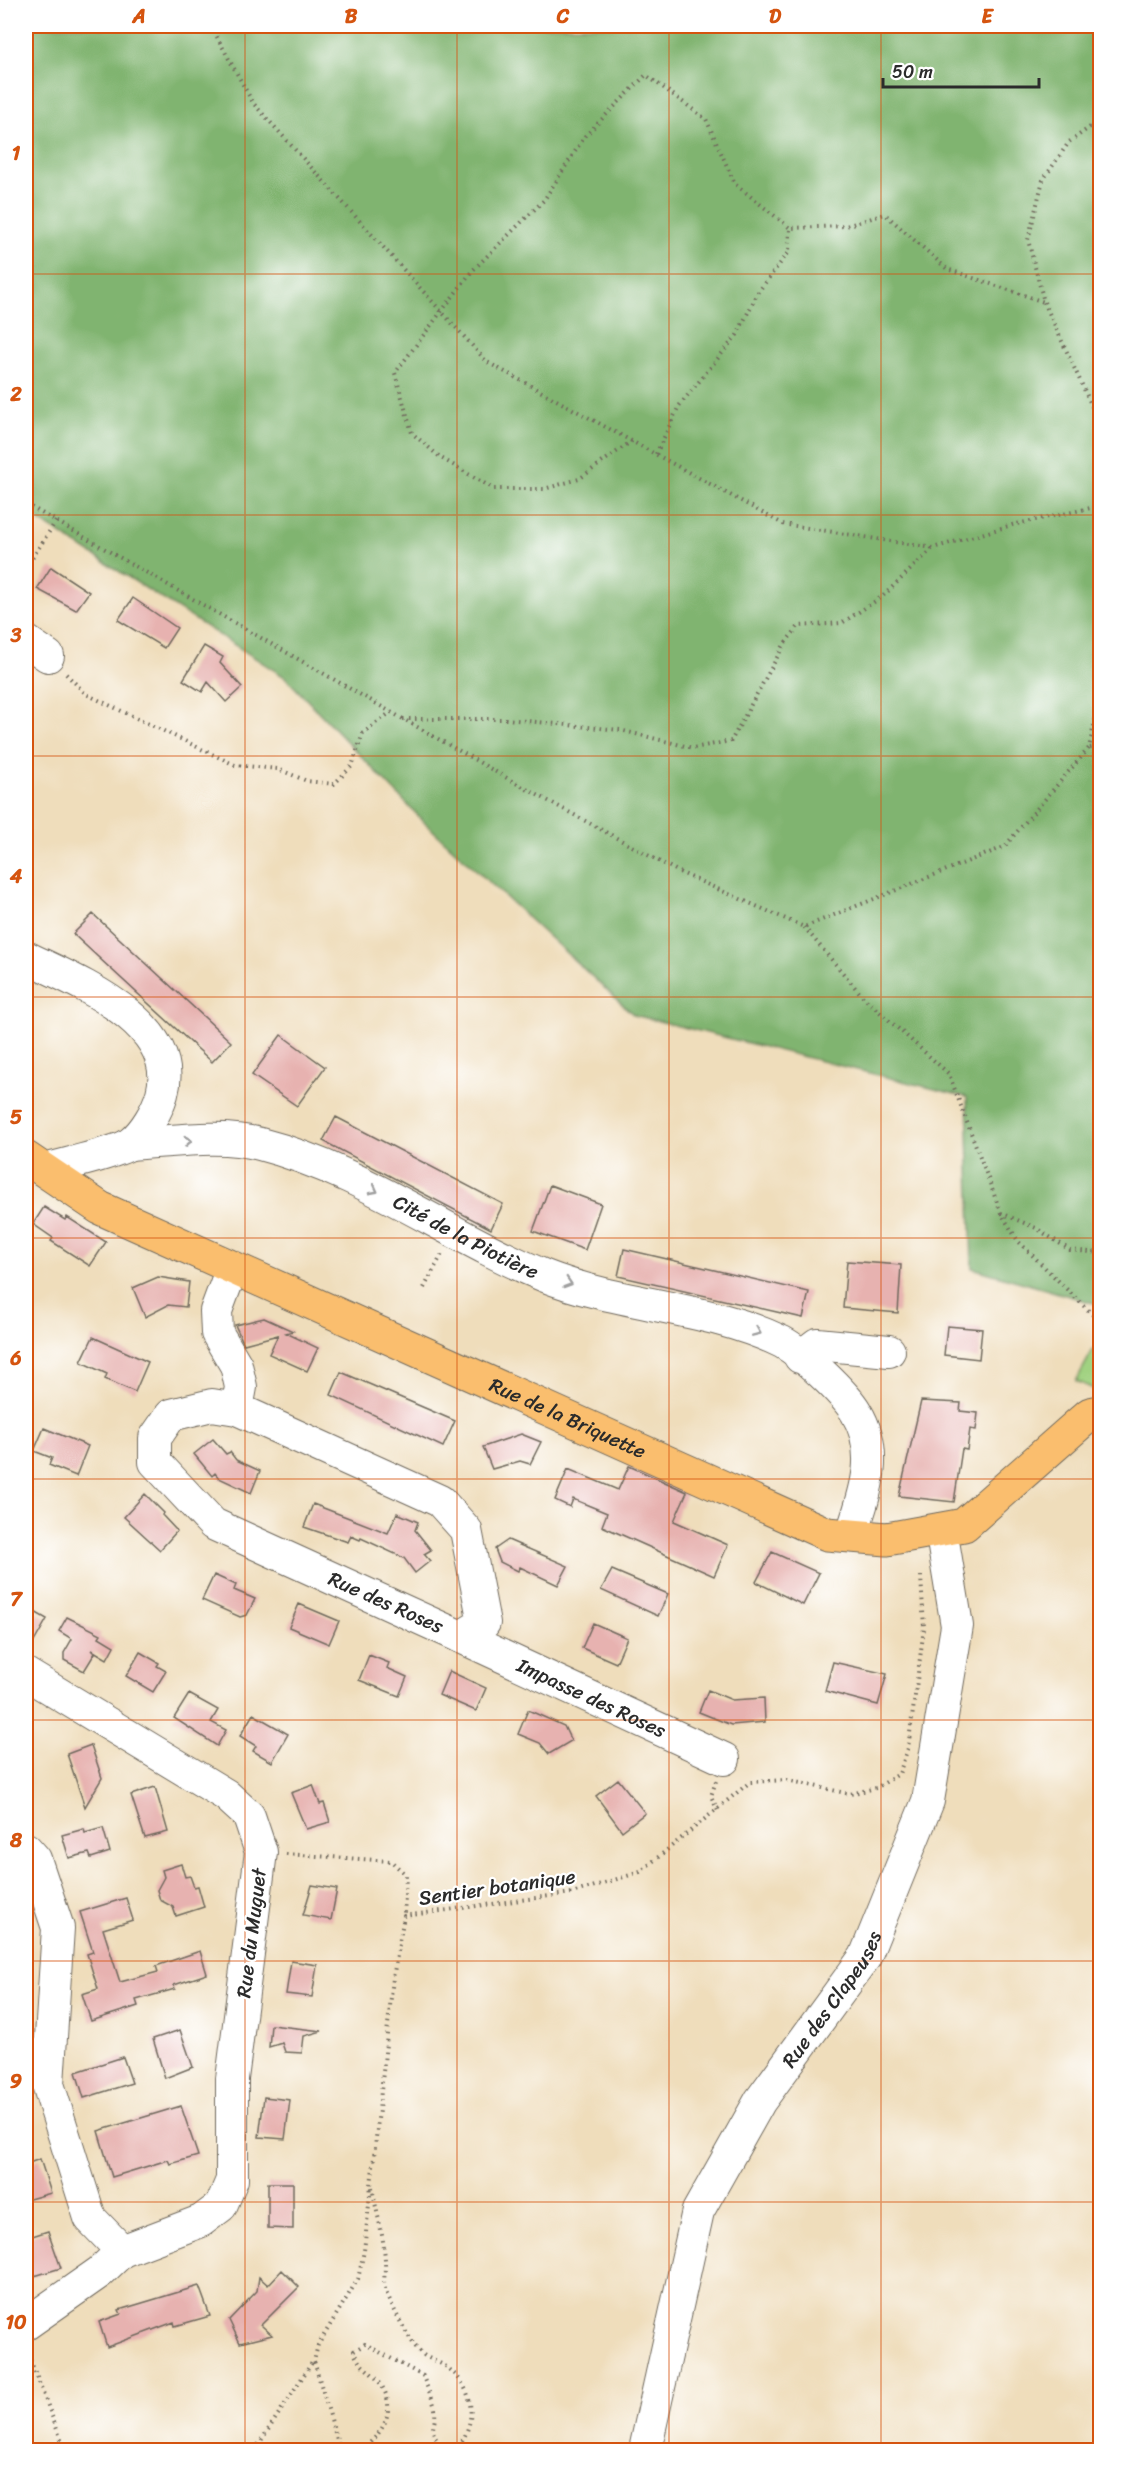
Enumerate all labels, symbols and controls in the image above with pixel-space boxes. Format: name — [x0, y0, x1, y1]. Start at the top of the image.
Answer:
text: A — [131, 0, 146, 34]
text: B — [345, 0, 358, 34]
text: C — [556, 0, 570, 34]
text: D — [769, 0, 782, 34]
text: E — [981, 0, 994, 34]
scale bar — [883, 51, 1039, 89]
text: 50 m — [892, 56, 933, 88]
text: 1 — [12, 136, 21, 171]
text: 2 — [9, 377, 22, 412]
text: 3 — [10, 618, 22, 653]
text: 4 — [9, 859, 23, 894]
text: 5 — [10, 1100, 22, 1135]
one-way arrow — [184, 1135, 193, 1148]
one-way arrow — [367, 1182, 378, 1194]
street label: Cité de la Piotière — [386, 1185, 544, 1289]
one-way arrow — [562, 1276, 573, 1288]
one-way arrow — [750, 1325, 761, 1337]
text: 6 — [9, 1341, 22, 1376]
street label: Rue de la Briquette — [484, 1368, 652, 1469]
street label: Rue des Roses — [323, 1561, 450, 1644]
text: 7 — [10, 1582, 23, 1617]
street label: Impasse des Roses — [510, 1648, 673, 1748]
text: 8 — [9, 1823, 23, 1858]
street label: Sentier botanique — [416, 1859, 578, 1916]
street label: Rue du Muguet — [226, 1865, 277, 2000]
street label: Rue des Clapeuses — [773, 1925, 892, 2075]
text: 9 — [10, 2064, 22, 2099]
text: 10 — [5, 2305, 27, 2340]

